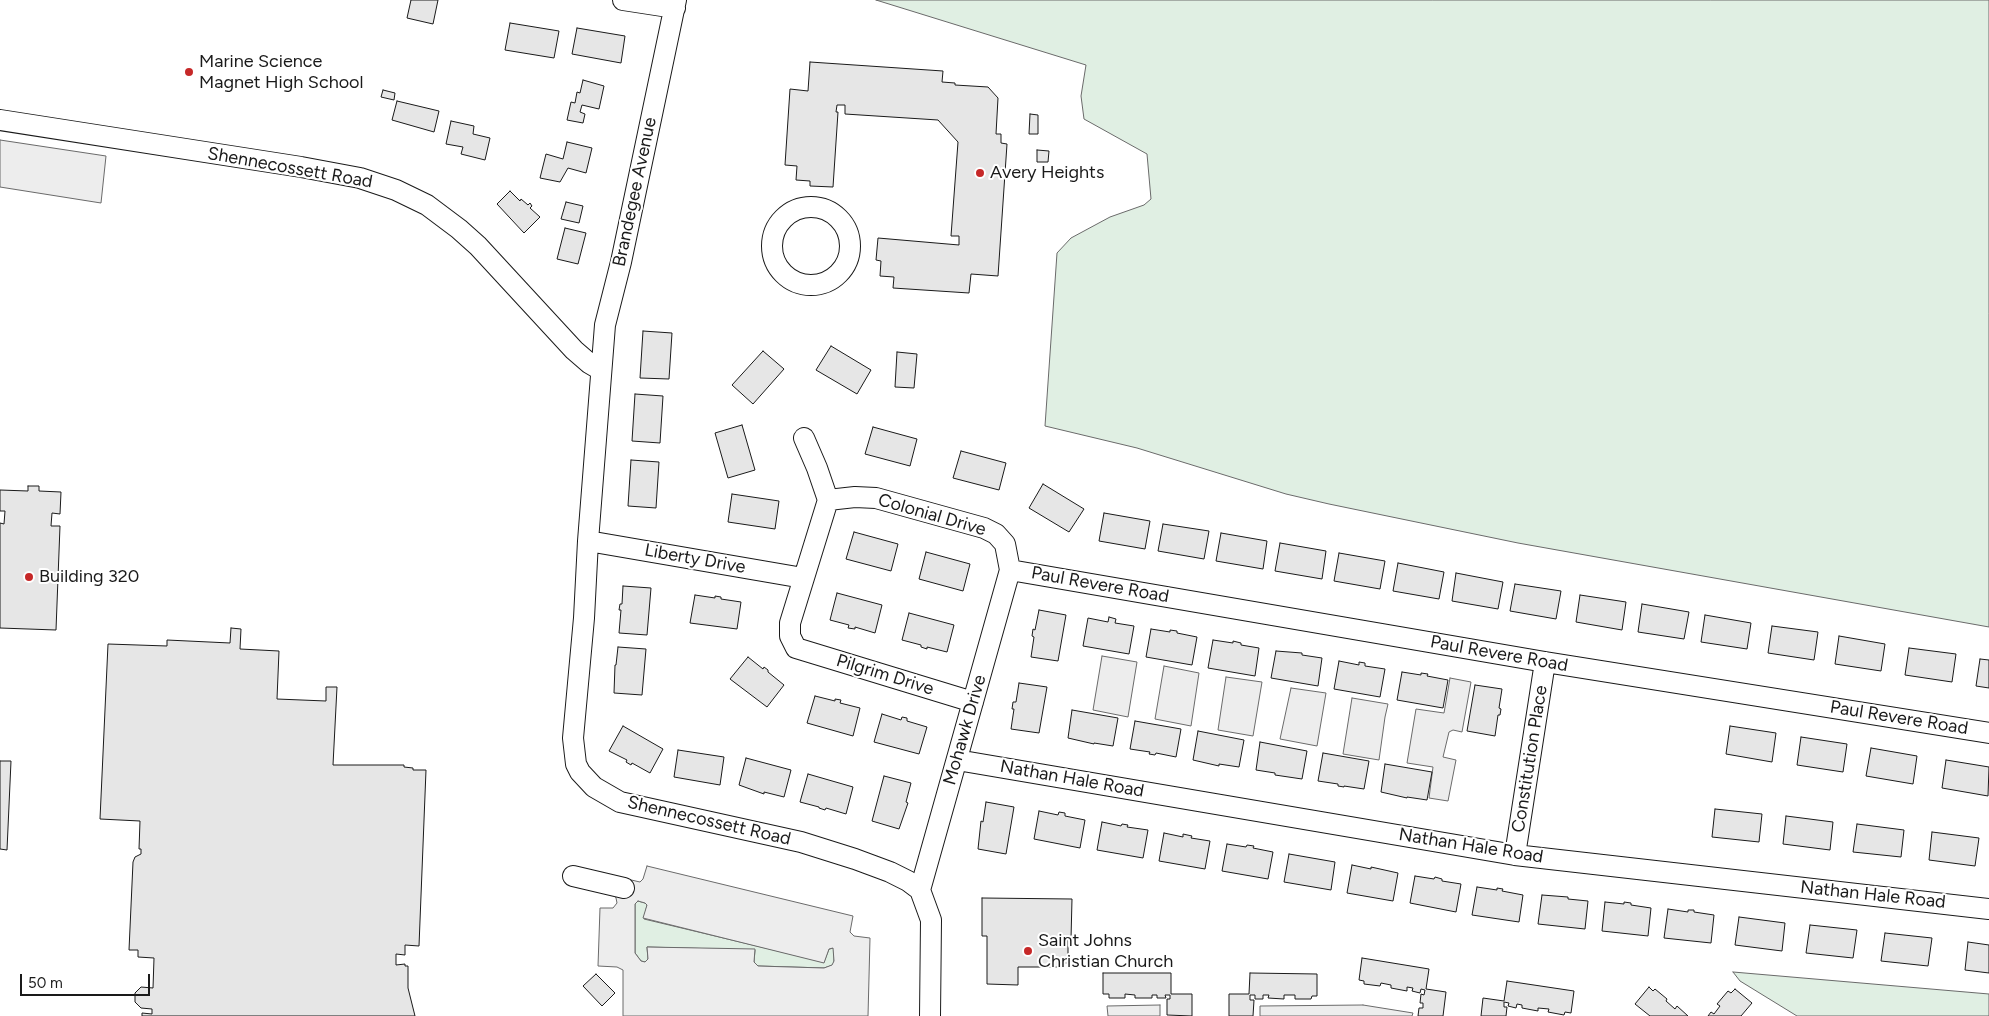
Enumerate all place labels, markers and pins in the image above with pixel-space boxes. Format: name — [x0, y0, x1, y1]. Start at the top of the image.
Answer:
place label: Marine Science Magnet High School — [199, 51, 364, 94]
marker: Marine Science Magnet High School — [183, 66, 195, 78]
place label: Avery Heights — [990, 162, 1104, 184]
marker: Avery Heights — [974, 167, 986, 179]
place label: Building 320 — [39, 566, 139, 588]
marker: Building 320 — [23, 571, 35, 583]
place label: Saint Johns Christian Church — [1038, 930, 1173, 972]
marker: Saint Johns Christian Church — [1022, 945, 1034, 957]

